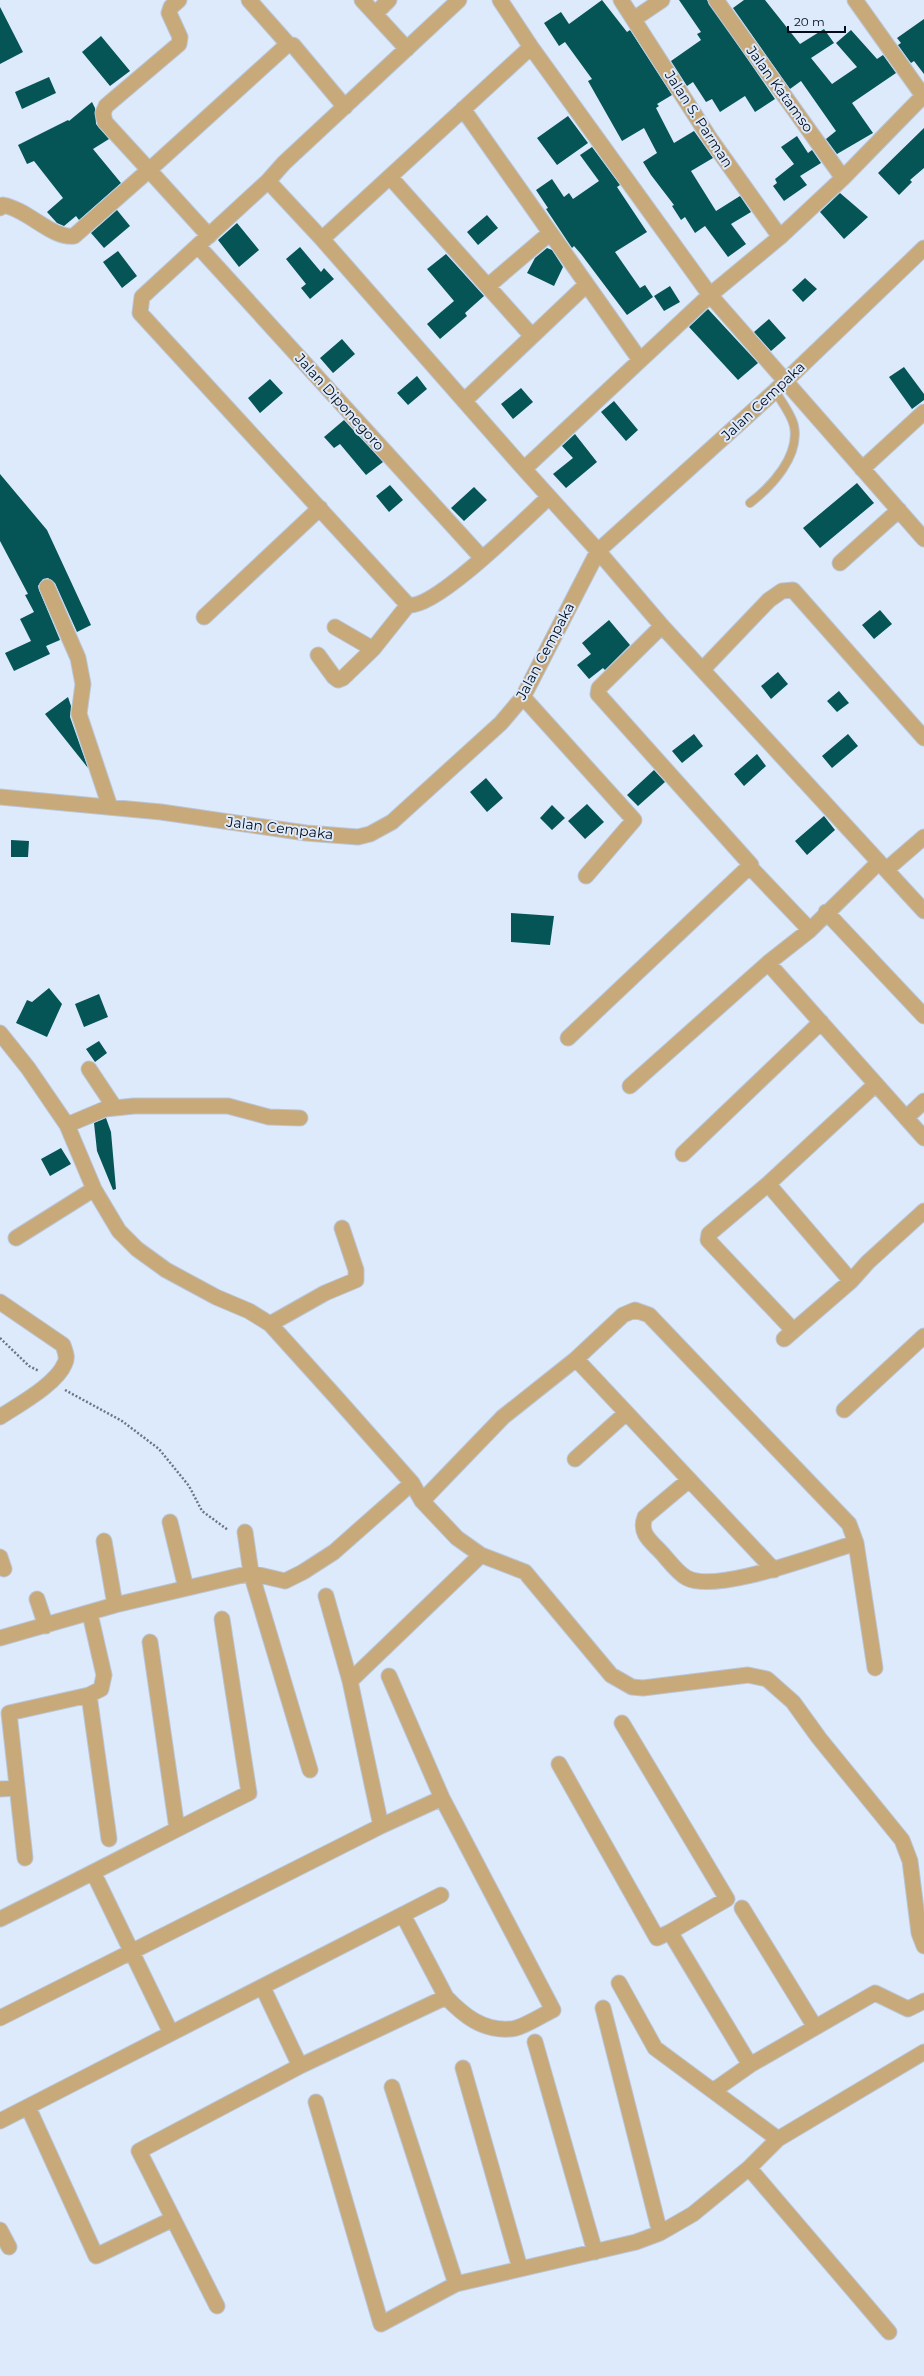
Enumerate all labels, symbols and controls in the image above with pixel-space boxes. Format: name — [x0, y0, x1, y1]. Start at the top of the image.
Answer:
scale bar — [788, 8, 845, 34]
text: 20 m — [794, 14, 825, 29]
street label: Jalan Katamso — [742, 41, 818, 136]
street label: Jalan S. Parman — [660, 66, 737, 171]
street label: Jalan Diponegoro — [291, 349, 388, 454]
street label: Jalan Cempaka — [717, 358, 808, 445]
street label: Jalan Cempaka — [511, 599, 578, 704]
street label: Jalan Cempaka — [225, 812, 334, 843]

